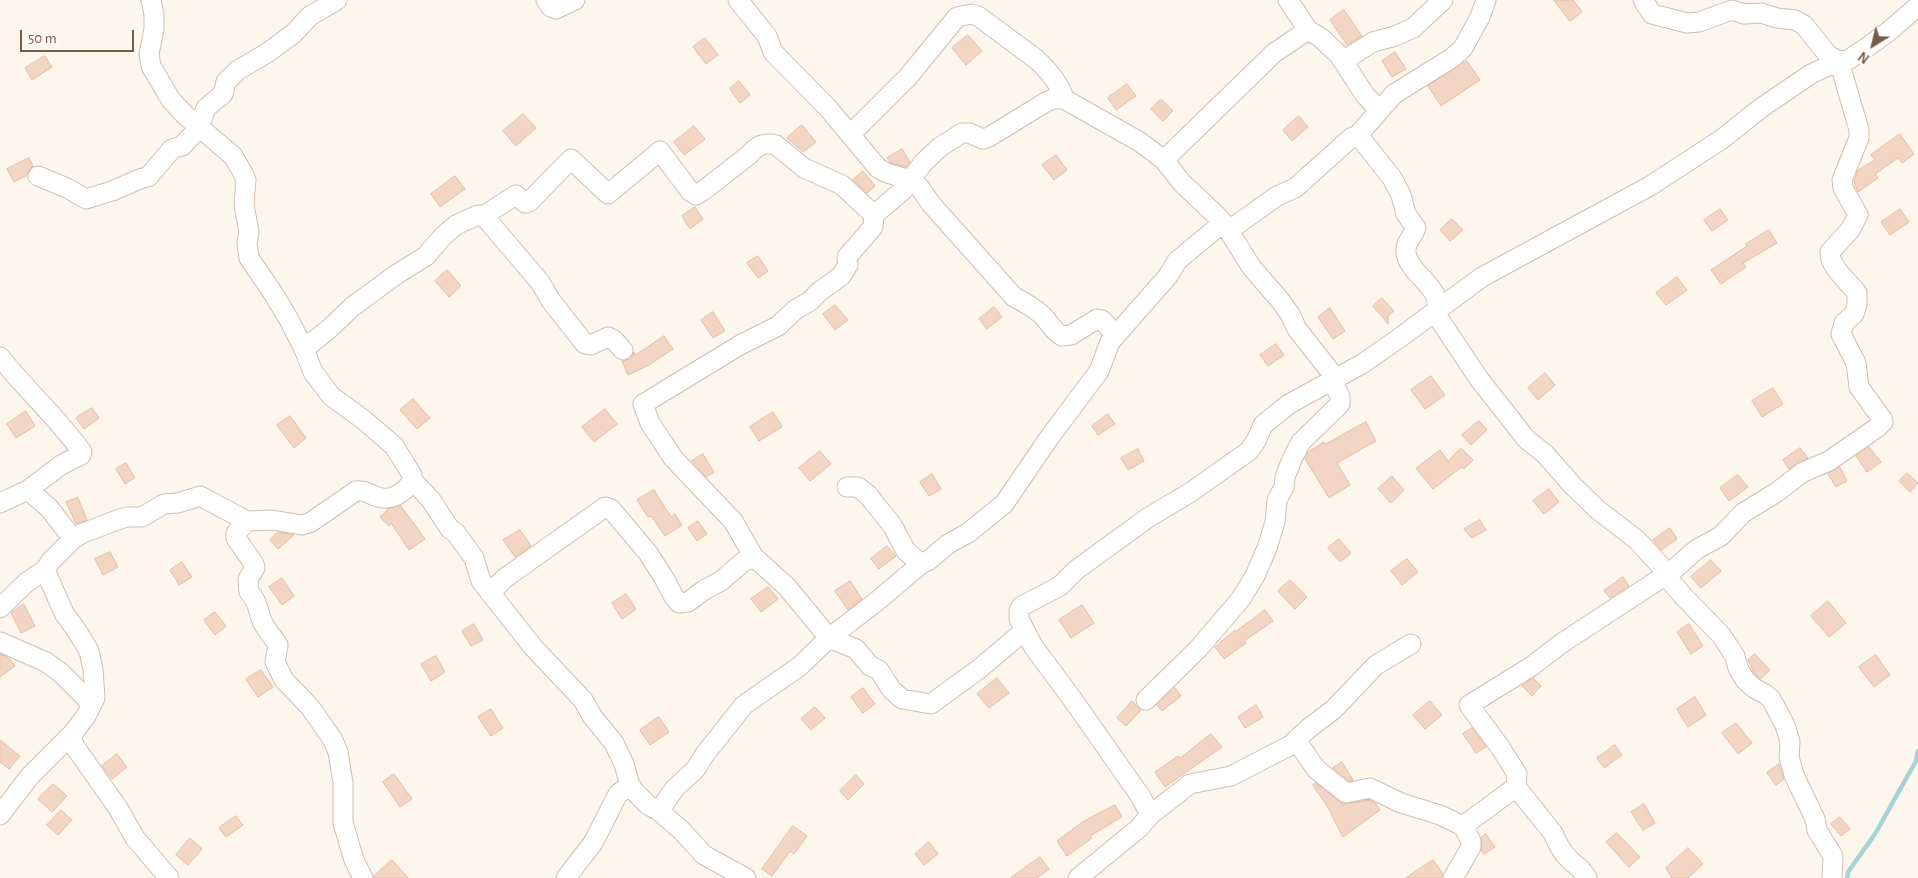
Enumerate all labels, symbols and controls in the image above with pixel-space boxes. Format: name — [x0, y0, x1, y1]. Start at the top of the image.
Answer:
scale bar — [22, 20, 136, 52]
north arrow — [1848, 20, 1898, 70]
text: 50 m — [28, 31, 57, 46]
text: N — [1856, 49, 1872, 66]

